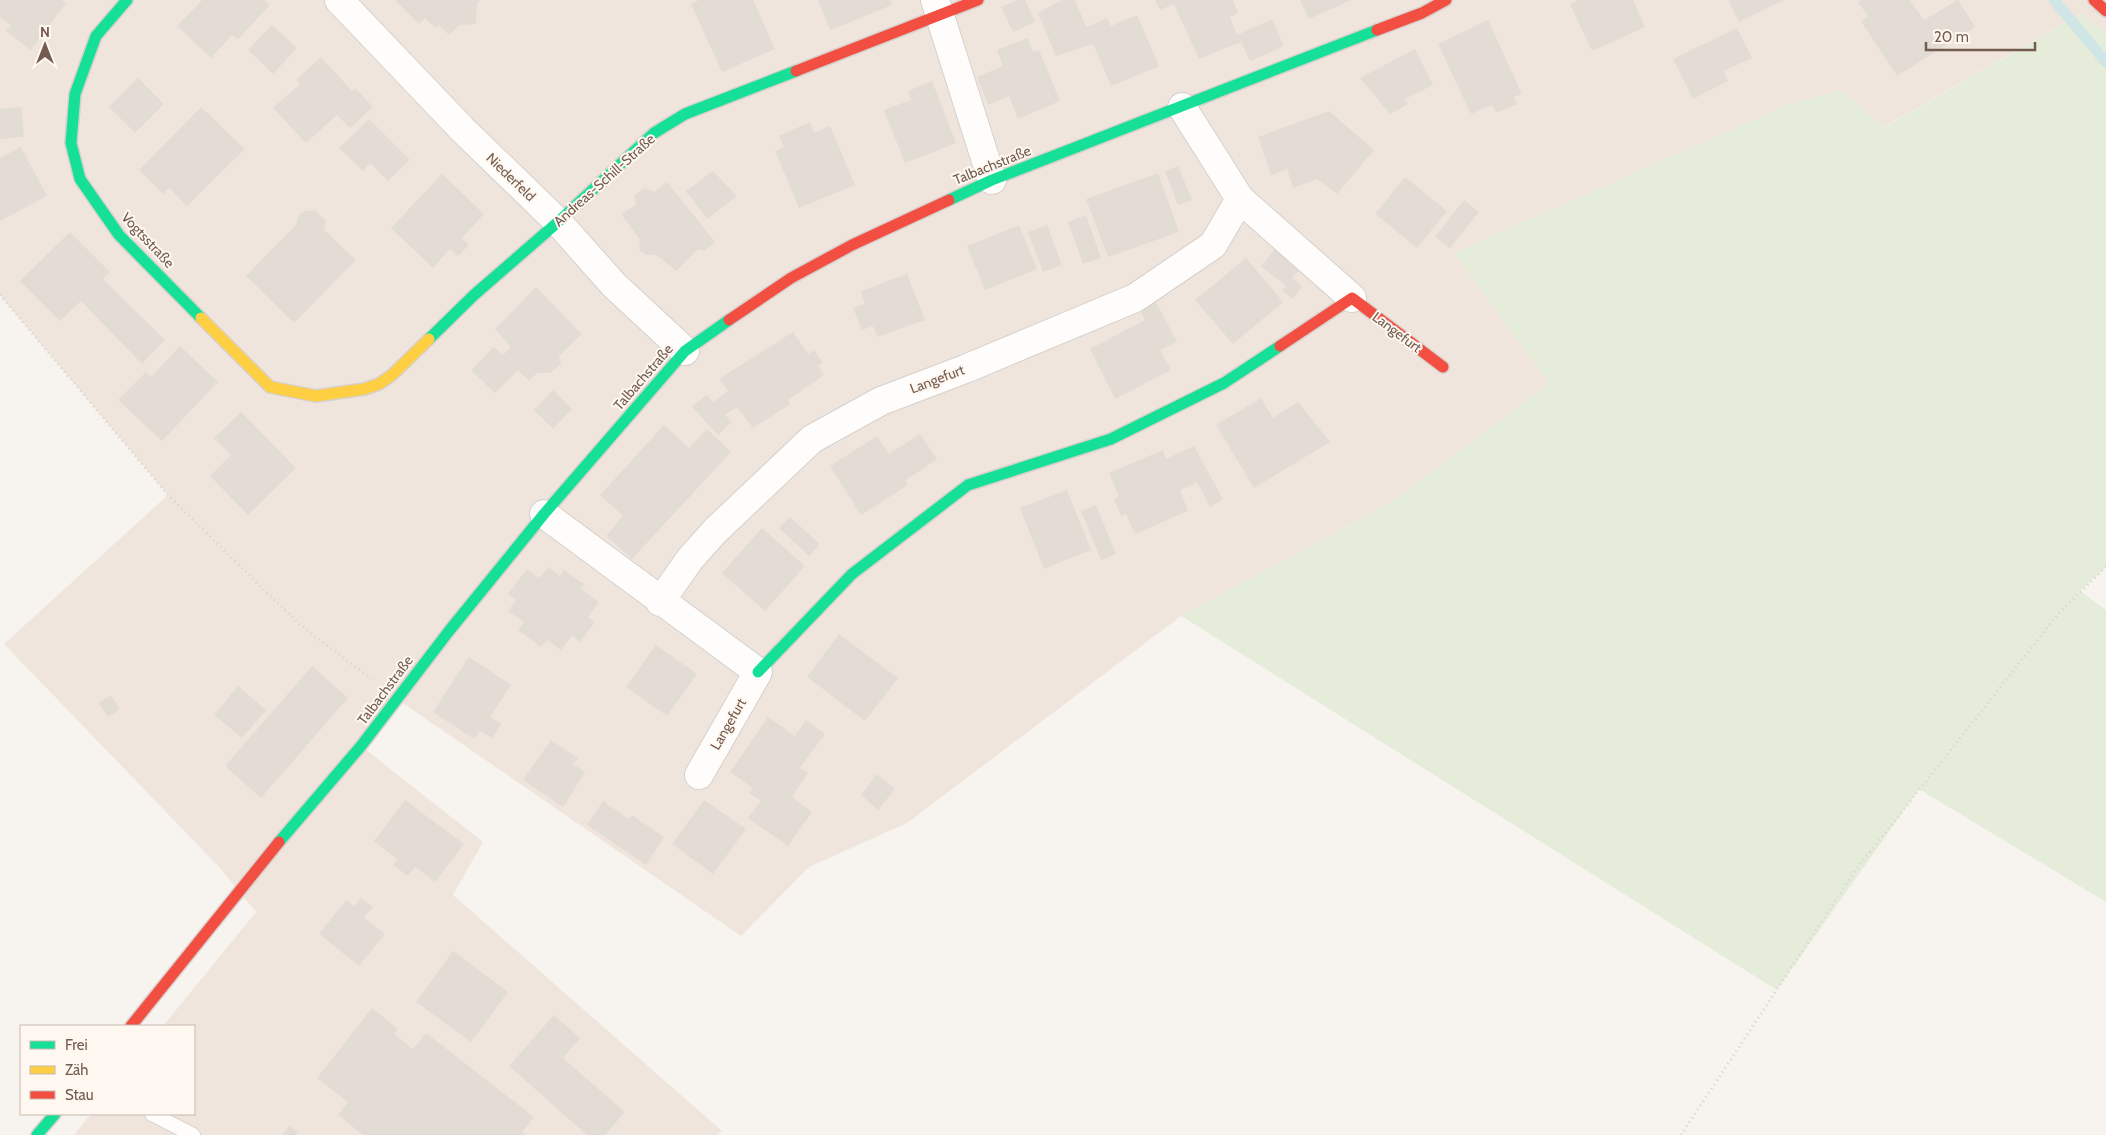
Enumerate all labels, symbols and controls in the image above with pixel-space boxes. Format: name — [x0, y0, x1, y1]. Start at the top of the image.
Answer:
north arrow — [20, 20, 70, 70]
scale bar — [1926, 20, 2035, 52]
text: N — [40, 23, 50, 41]
text: 20 m — [1934, 28, 1969, 46]
street label: Andreas-Schill-Straße — [550, 130, 658, 230]
street label: Talbachstraße — [951, 141, 1033, 189]
street label: Niederfeld — [482, 149, 540, 205]
street label: Vogtsstraße — [118, 208, 178, 272]
street label: Langefurt — [1369, 308, 1425, 356]
street label: Talbachstraße — [609, 340, 677, 414]
street label: Langefurt — [907, 360, 967, 398]
street label: Talbachstraße — [353, 652, 417, 728]
street label: Langefurt — [706, 695, 750, 753]
legend — [20, 1025, 195, 1115]
text: Frei — [65, 1036, 88, 1054]
text: Zäh — [65, 1061, 88, 1079]
text: Stau — [65, 1086, 94, 1104]

